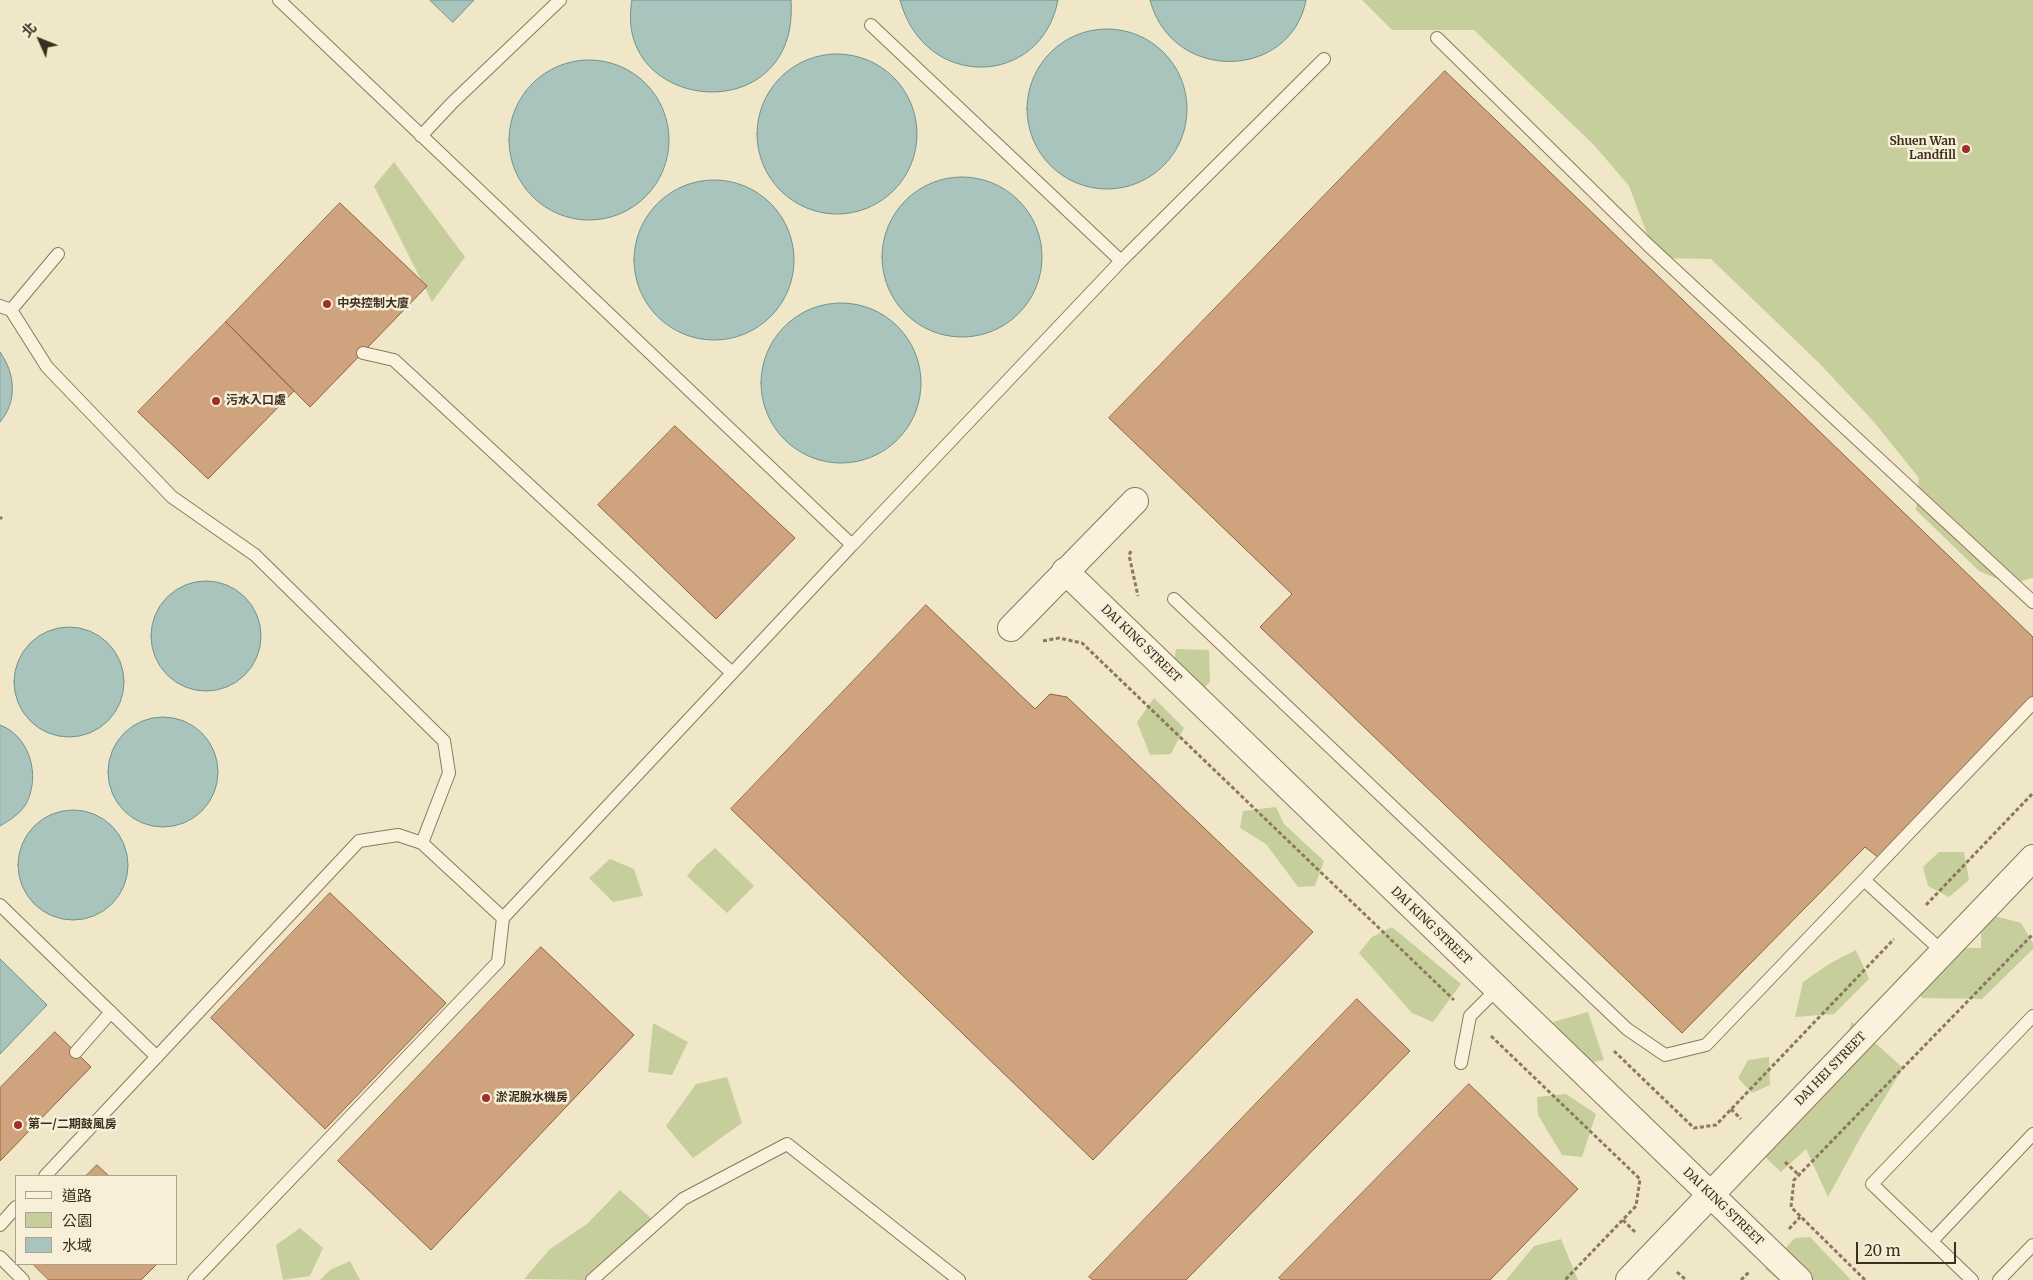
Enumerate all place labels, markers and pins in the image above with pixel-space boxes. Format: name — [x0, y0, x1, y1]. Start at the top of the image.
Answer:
place label: Shuen Wan Landfill — [1889, 135, 1956, 163]
marker: Shuen Wan Landfill — [1960, 143, 1972, 155]
place label: 中央控制大廈 — [337, 297, 409, 311]
marker: 中央控制大廈 — [321, 298, 333, 310]
place label: 污水入口處 — [226, 394, 286, 408]
marker: 污水入口處 — [210, 395, 222, 407]
place label: 淤泥脫水機房 — [496, 1091, 568, 1105]
marker: 淤泥脫水機房 — [480, 1092, 492, 1104]
place label: 第一/二期鼓風房 — [28, 1118, 117, 1132]
marker: 第一/二期鼓風房 — [12, 1119, 24, 1131]

